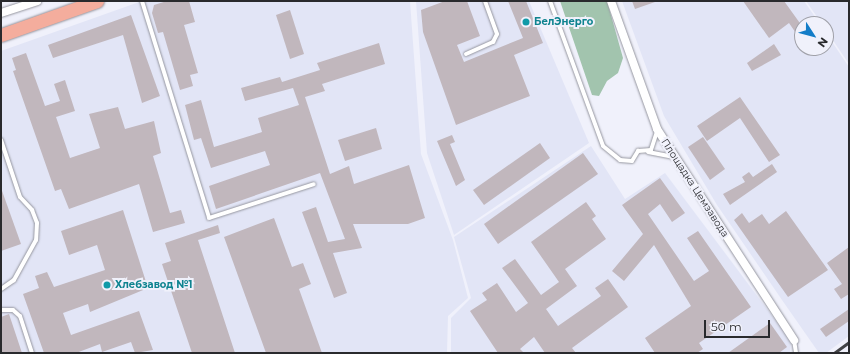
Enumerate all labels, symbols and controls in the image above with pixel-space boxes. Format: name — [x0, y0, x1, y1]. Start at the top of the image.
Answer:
place label: БелЭнерго — [534, 16, 593, 28]
north arrow — [794, 16, 834, 56]
marker: БелЭнерго — [521, 17, 531, 27]
text: N — [815, 35, 831, 50]
street label: Площадка Цемзавода — [659, 137, 731, 239]
place label: Хлебзавод №1 — [115, 279, 192, 291]
marker: Хлебзавод №1 — [102, 280, 112, 290]
scale bar — [706, 312, 772, 338]
text: 50 m — [711, 319, 742, 334]

